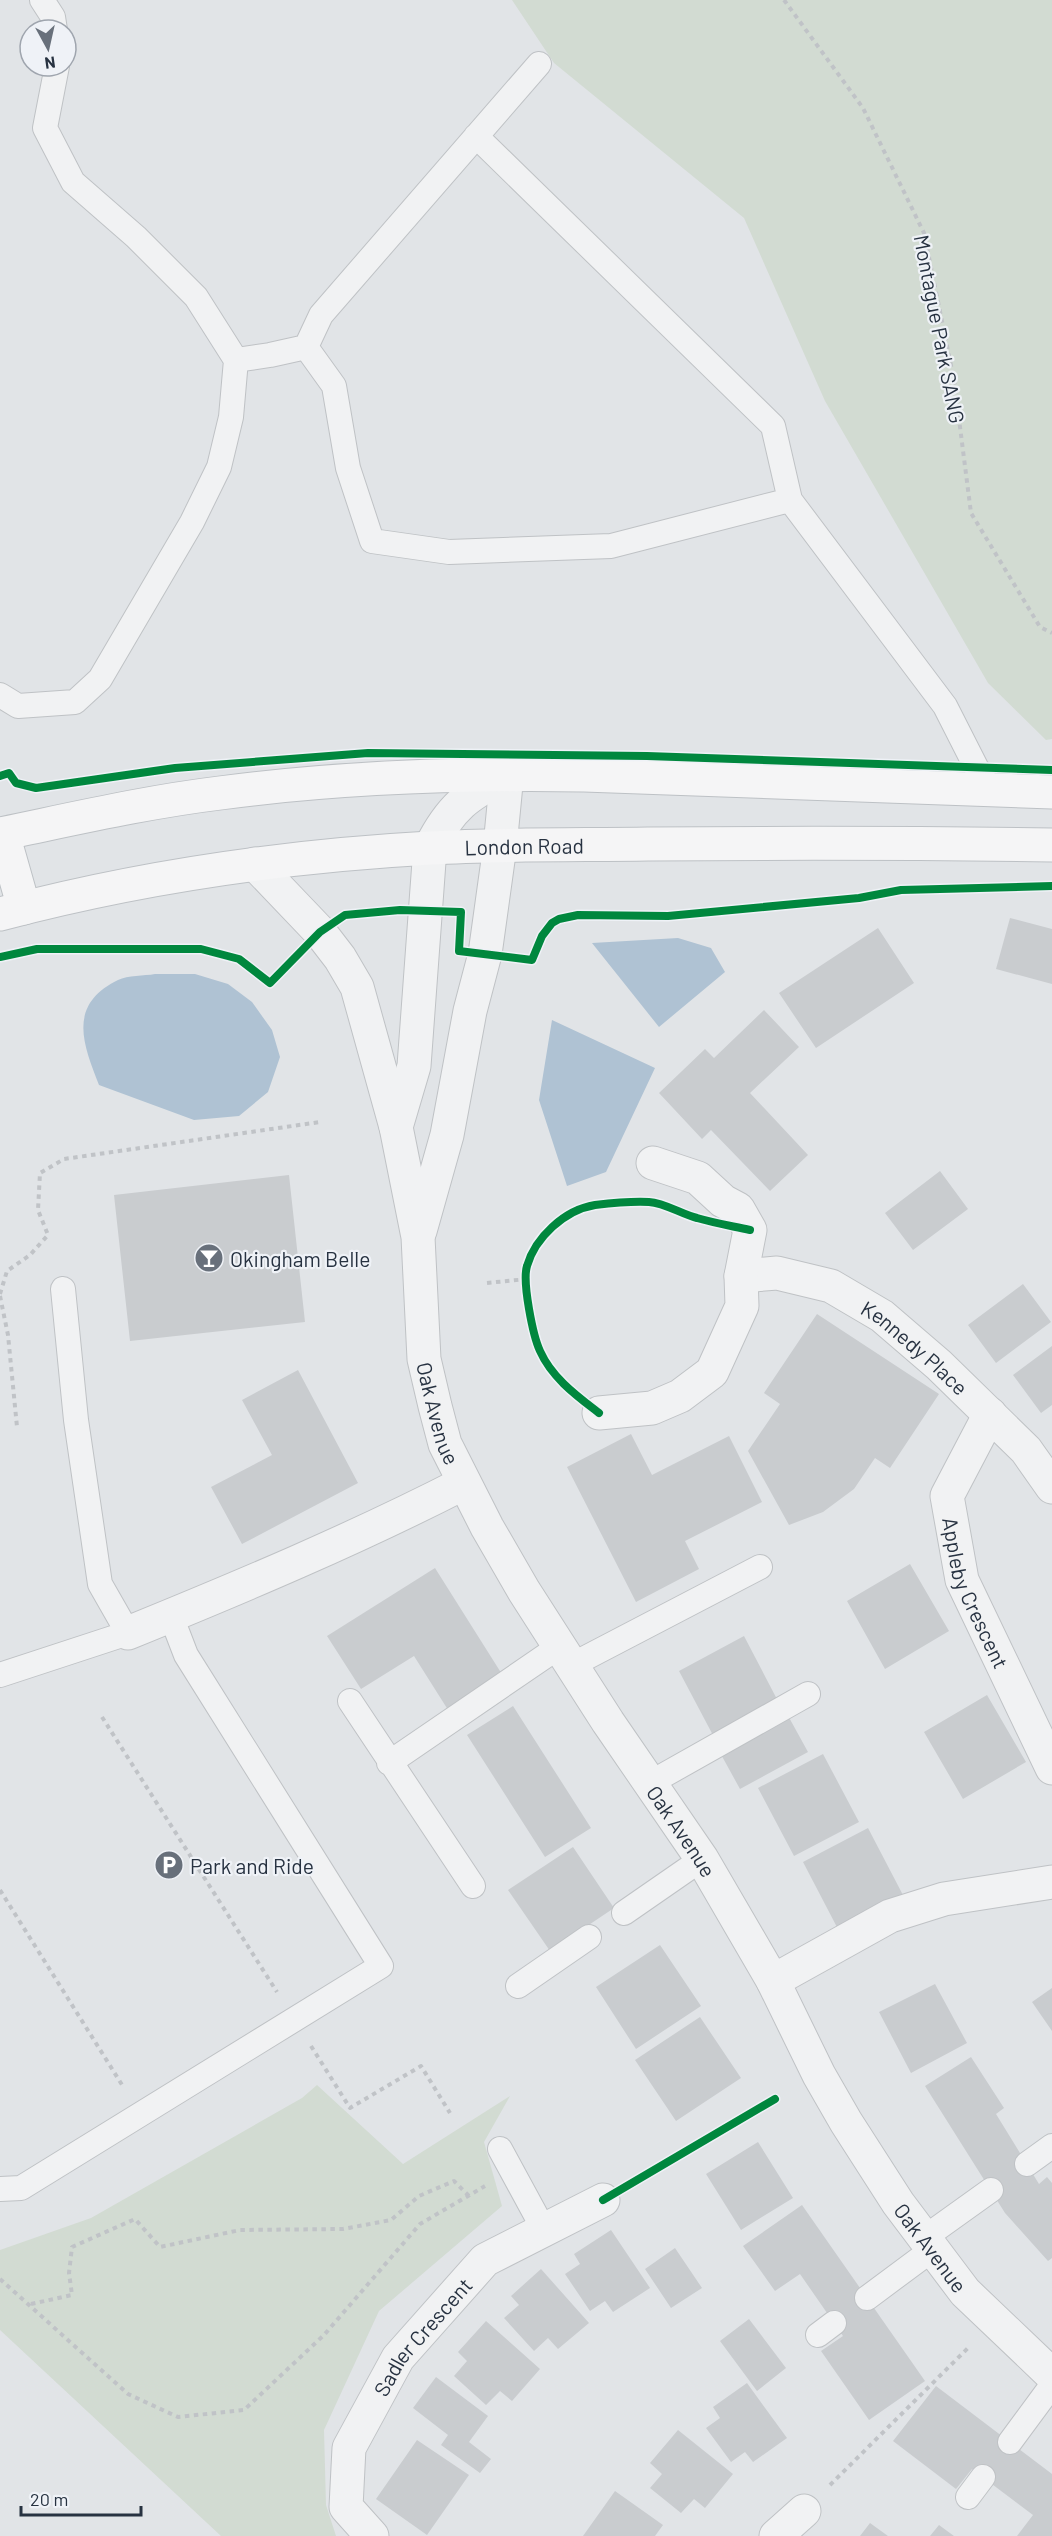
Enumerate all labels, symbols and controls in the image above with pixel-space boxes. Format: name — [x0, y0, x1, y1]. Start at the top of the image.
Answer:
north arrow — [18, 18, 78, 78]
text: N — [44, 53, 57, 73]
street label: Montague Park SANG — [909, 233, 971, 425]
street label: London Road — [464, 832, 584, 859]
bar icon: Okingham Belle — [193, 1242, 225, 1274]
place label: Okingham Belle — [230, 1246, 370, 1271]
street label: Kennedy Place — [857, 1294, 974, 1399]
street label: Oak Avenue — [413, 1359, 466, 1468]
street label: Appleby Crescent — [938, 1515, 1015, 1672]
street label: Oak Avenue — [642, 1780, 722, 1881]
parking icon: Park and Ride — [153, 1849, 185, 1881]
place label: Park and Ride — [190, 1853, 314, 1878]
street label: Oak Avenue — [890, 2198, 973, 2297]
street label: Sadler Crescent — [367, 2272, 476, 2400]
scale bar — [21, 2479, 141, 2517]
text: 20 m — [30, 2488, 68, 2510]

